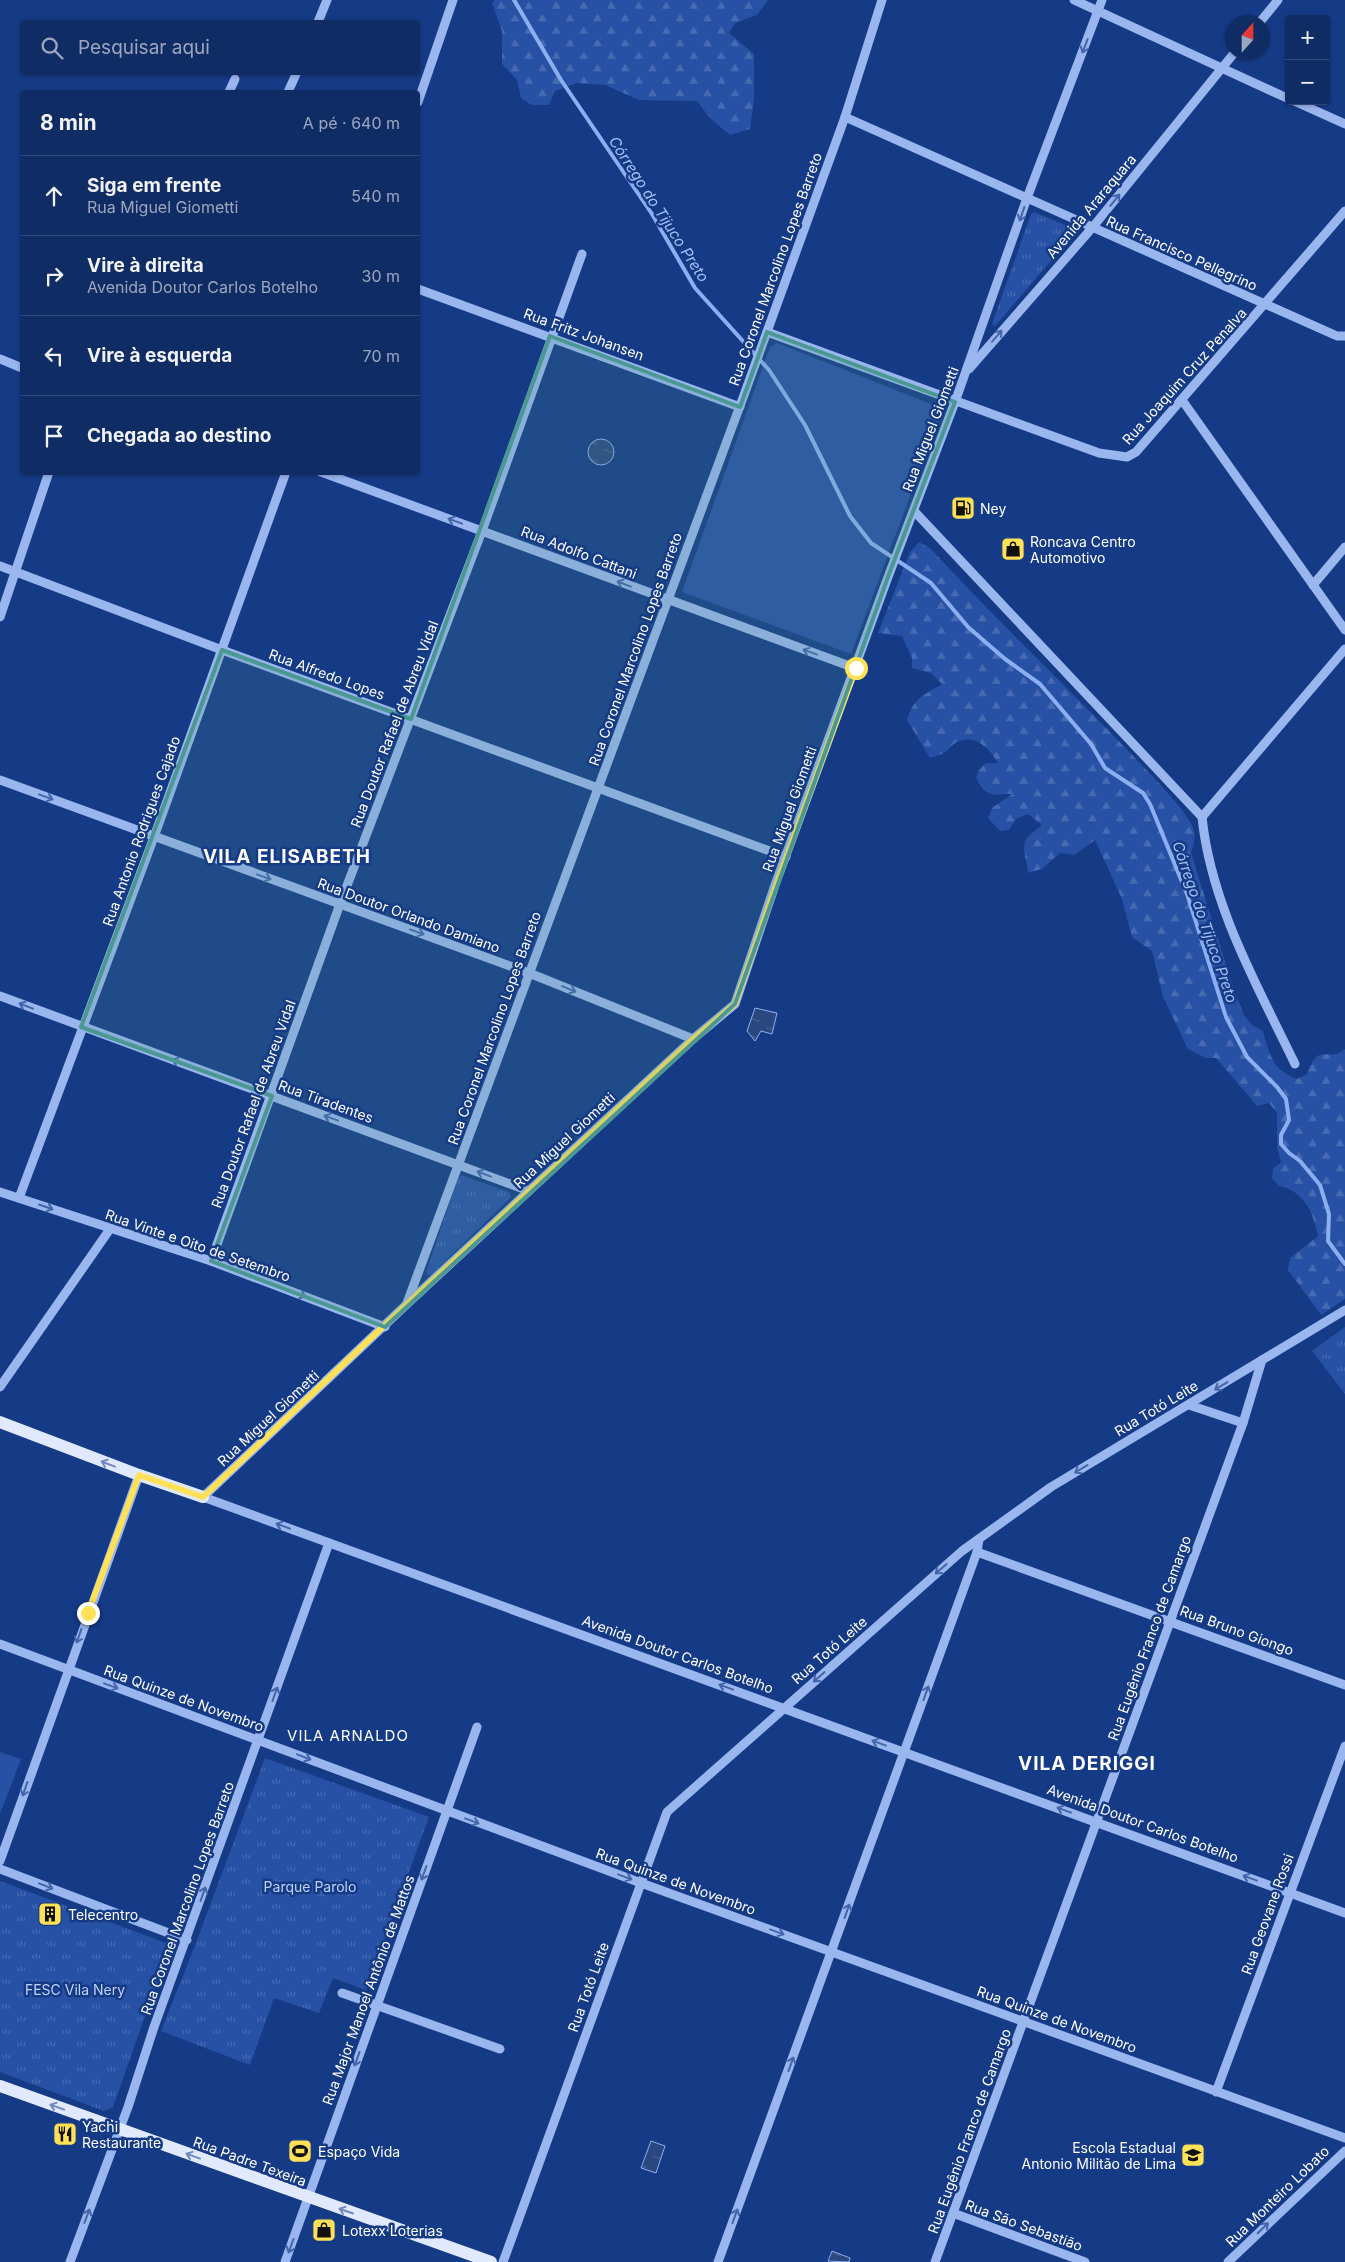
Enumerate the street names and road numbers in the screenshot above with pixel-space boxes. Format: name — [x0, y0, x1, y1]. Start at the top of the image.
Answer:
street label: Rua Coronel Marcolino Lopes Barreto — [725, 150, 825, 388]
street label: Avenida Araraquara — [1043, 151, 1139, 261]
street label: Rua Francisco Pellegrino — [1104, 212, 1260, 294]
street label: Rua Fritz Johansen — [522, 304, 646, 364]
street label: Rua Joaquim Cruz Penalva — [1118, 304, 1250, 448]
street label: Rua Miguel Giometti — [898, 364, 962, 494]
street label: Rua Adolfo Cattani — [519, 522, 639, 582]
street label: Rua Coronel Marcolino Lopes Barreto — [585, 530, 685, 768]
street label: Rua Doutor Rafael de Abreu Vidal — [347, 618, 441, 830]
street label: Rua Alfredo Lopes — [267, 645, 387, 703]
street label: Rua Antonio Rodrigues Cajado — [99, 734, 183, 928]
street label: Rua Miguel Giometti — [758, 744, 820, 874]
street label: Rua Doutor Orlando Damiano — [316, 874, 502, 956]
street label: Rua Coronel Marcolino Lopes Barreto — [444, 909, 544, 1147]
street label: Rua Doutor Rafael de Abreu Vidal — [207, 998, 299, 1210]
street label: Rua Tiradentes — [276, 1076, 376, 1126]
street label: Rua Miguel Giometti — [510, 1089, 618, 1191]
street label: Rua Vinte e Oito de Setembro — [103, 1205, 293, 1285]
street label: Rua Miguel Giometti — [214, 1367, 322, 1469]
street label: Rua Totó Leite — [1111, 1376, 1201, 1440]
street label: Rua Eugênio Franco de Camargo — [1104, 1533, 1194, 1743]
street label: Rua Bruno Giongo — [1178, 1602, 1296, 1658]
street label: Avenida Doutor Carlos Botelho — [580, 1611, 776, 1697]
street label: Rua Totó Leite — [788, 1613, 870, 1687]
street label: Rua Quinze de Novembro — [102, 1661, 266, 1735]
street label: Rua Coronel Marcolino Lopes Barreto — [137, 1779, 237, 2017]
street label: Avenida Doutor Carlos Botelho — [1045, 1780, 1241, 1866]
street label: Rua Quinze de Novembro — [594, 1844, 758, 1918]
street label: Rua Geovane Rossi — [1237, 1851, 1297, 1977]
street label: Rua Major Manoel Antônio de Mattos — [318, 1873, 418, 2107]
street label: Rua Totó Leite — [564, 1940, 612, 2034]
street label: Rua Quinze de Novembro — [975, 1982, 1139, 2056]
street label: Rua Eugênio Franco de Camargo — [924, 2026, 1014, 2236]
street label: Rua Padre Texeira — [191, 2133, 309, 2189]
street label: Rua Monteiro Lobato — [1222, 2142, 1332, 2250]
street label: Rua São Sebastião — [963, 2196, 1085, 2254]

